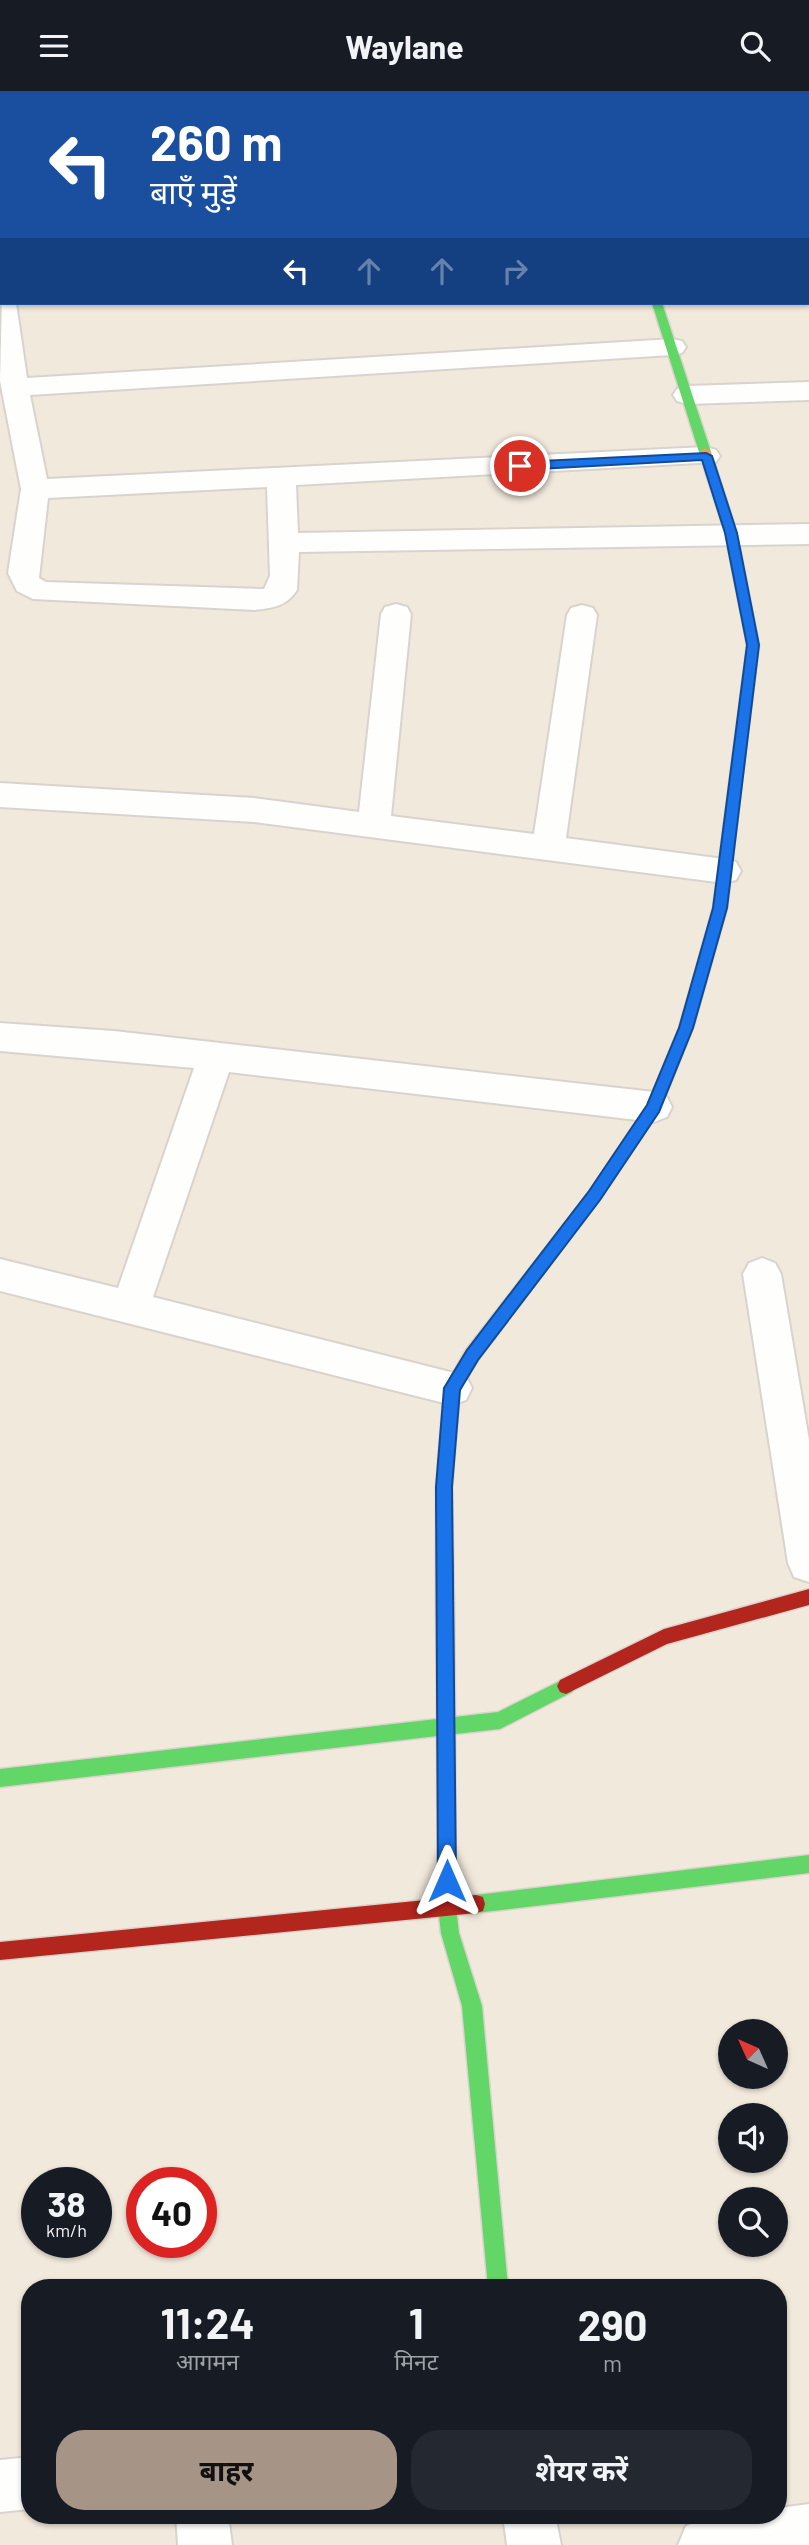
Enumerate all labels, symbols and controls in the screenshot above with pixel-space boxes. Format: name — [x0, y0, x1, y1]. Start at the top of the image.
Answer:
icon: menu — [35, 27, 73, 65]
text: Waylane — [345, 27, 464, 65]
icon: search — [736, 27, 774, 65]
text: 260 m — [150, 112, 282, 171]
icon: left — [35, 119, 126, 210]
text: बाएँ मुड़ें — [150, 172, 237, 210]
icon: left — [277, 252, 315, 290]
icon: ahead — [350, 252, 388, 290]
icon: ahead — [423, 252, 461, 290]
icon: right — [496, 252, 534, 290]
pin — [490, 436, 550, 496]
icon: arrive — [501, 447, 539, 485]
position arrow — [410, 1844, 484, 1918]
north arrow — [718, 2019, 788, 2089]
map controls — [718, 2019, 788, 2257]
button: sound — [718, 2103, 788, 2173]
speed limit sign: 40 — [126, 2167, 217, 2258]
text: 38 — [48, 2182, 85, 2224]
button: search — [718, 2187, 788, 2257]
text: km/h — [46, 2219, 87, 2241]
text: 11:24 — [160, 2297, 255, 2347]
text: 1 — [409, 2297, 424, 2347]
text: 290 — [578, 2299, 648, 2349]
text: आगमन — [176, 2347, 239, 2375]
text: मिनट — [394, 2347, 438, 2375]
text: m — [603, 2349, 622, 2377]
button: बाहर — [56, 2430, 397, 2510]
button: शेयर करें — [411, 2430, 752, 2510]

